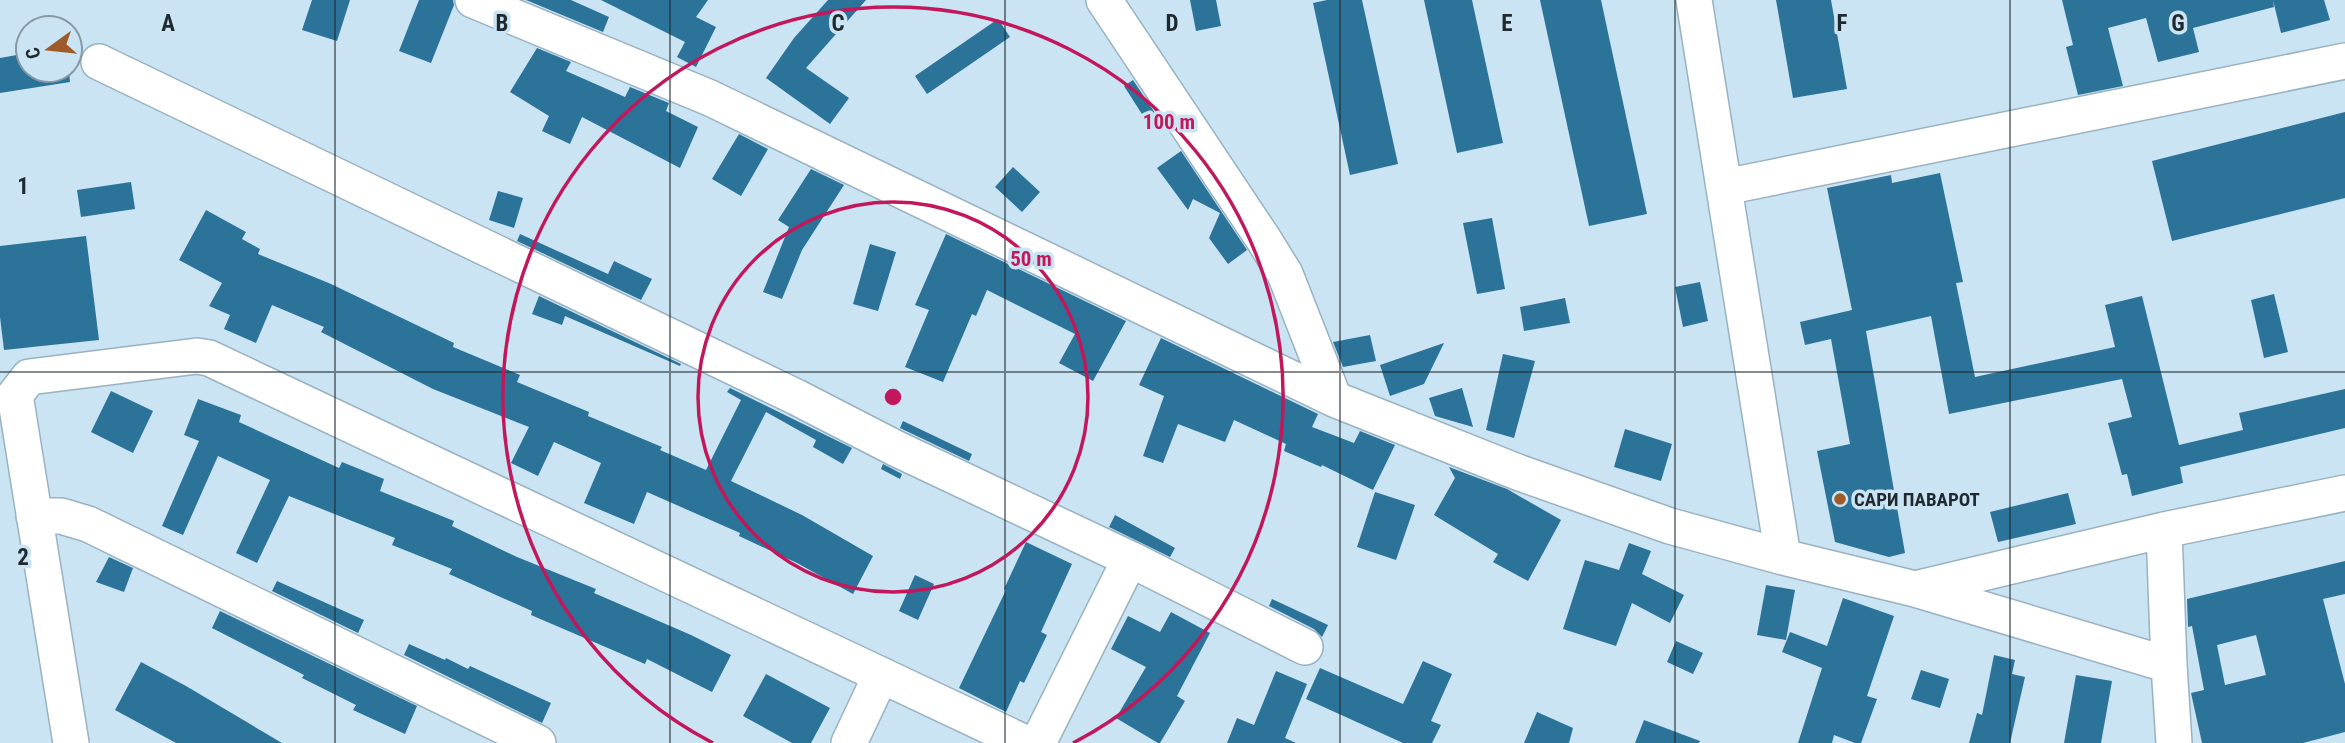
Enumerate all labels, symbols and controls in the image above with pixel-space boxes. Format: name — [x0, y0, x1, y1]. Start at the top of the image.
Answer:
text: A — [161, 10, 175, 37]
text: B — [496, 10, 508, 37]
text: C — [831, 10, 845, 37]
text: D — [1166, 10, 1179, 37]
text: E — [1501, 10, 1513, 37]
text: F — [1837, 10, 1848, 37]
text: G — [2171, 10, 2185, 37]
north arrow — [14, 14, 84, 84]
text: С — [21, 45, 46, 61]
text: 100 m — [1143, 110, 1195, 134]
text: 1 — [17, 173, 29, 200]
text: 50 m — [1010, 247, 1052, 271]
centre of rings — [881, 385, 905, 409]
place label: САРИ ПАВАРОТ — [1854, 488, 1980, 511]
marker: САРИ ПАВАРОТ — [1832, 491, 1848, 507]
text: 2 — [17, 544, 29, 571]

